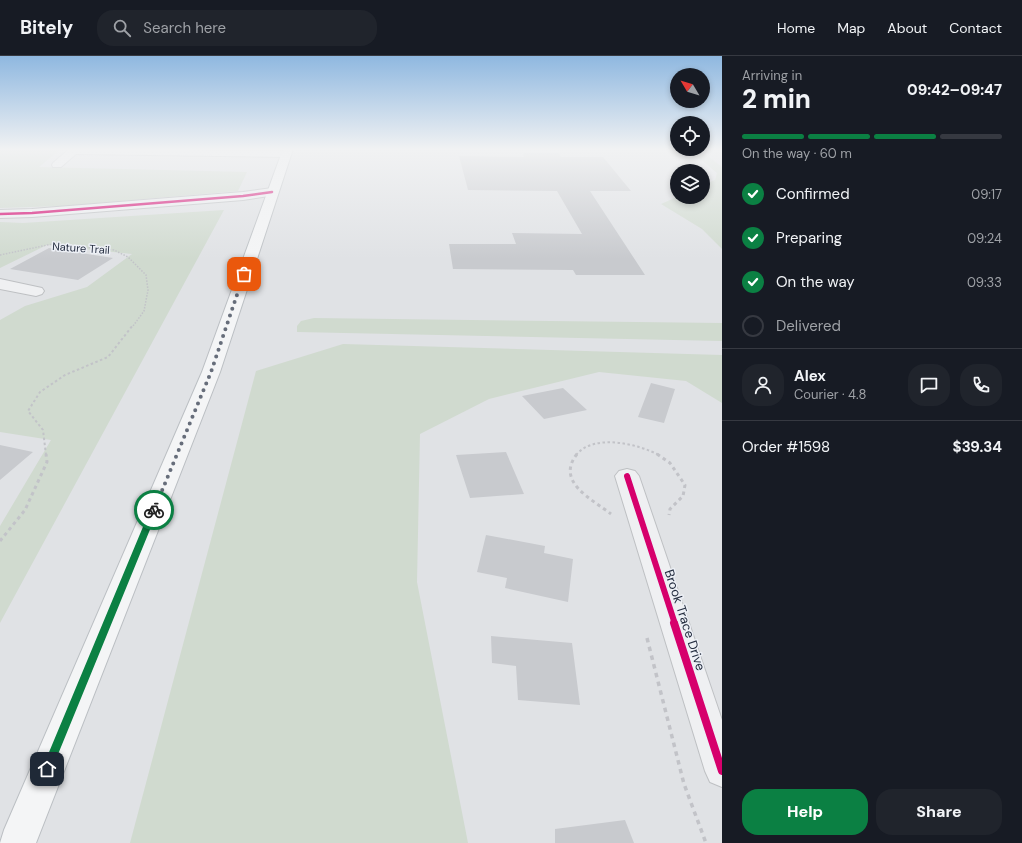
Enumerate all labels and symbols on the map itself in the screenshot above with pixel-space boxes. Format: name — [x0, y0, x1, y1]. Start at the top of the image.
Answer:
north arrow — [670, 68, 710, 108]
street label: Nature Trail — [52, 239, 110, 257]
pin — [227, 257, 261, 291]
courier — [134, 490, 174, 530]
street label: Brook Trace Drive — [661, 567, 709, 673]
pin — [30, 752, 64, 786]

